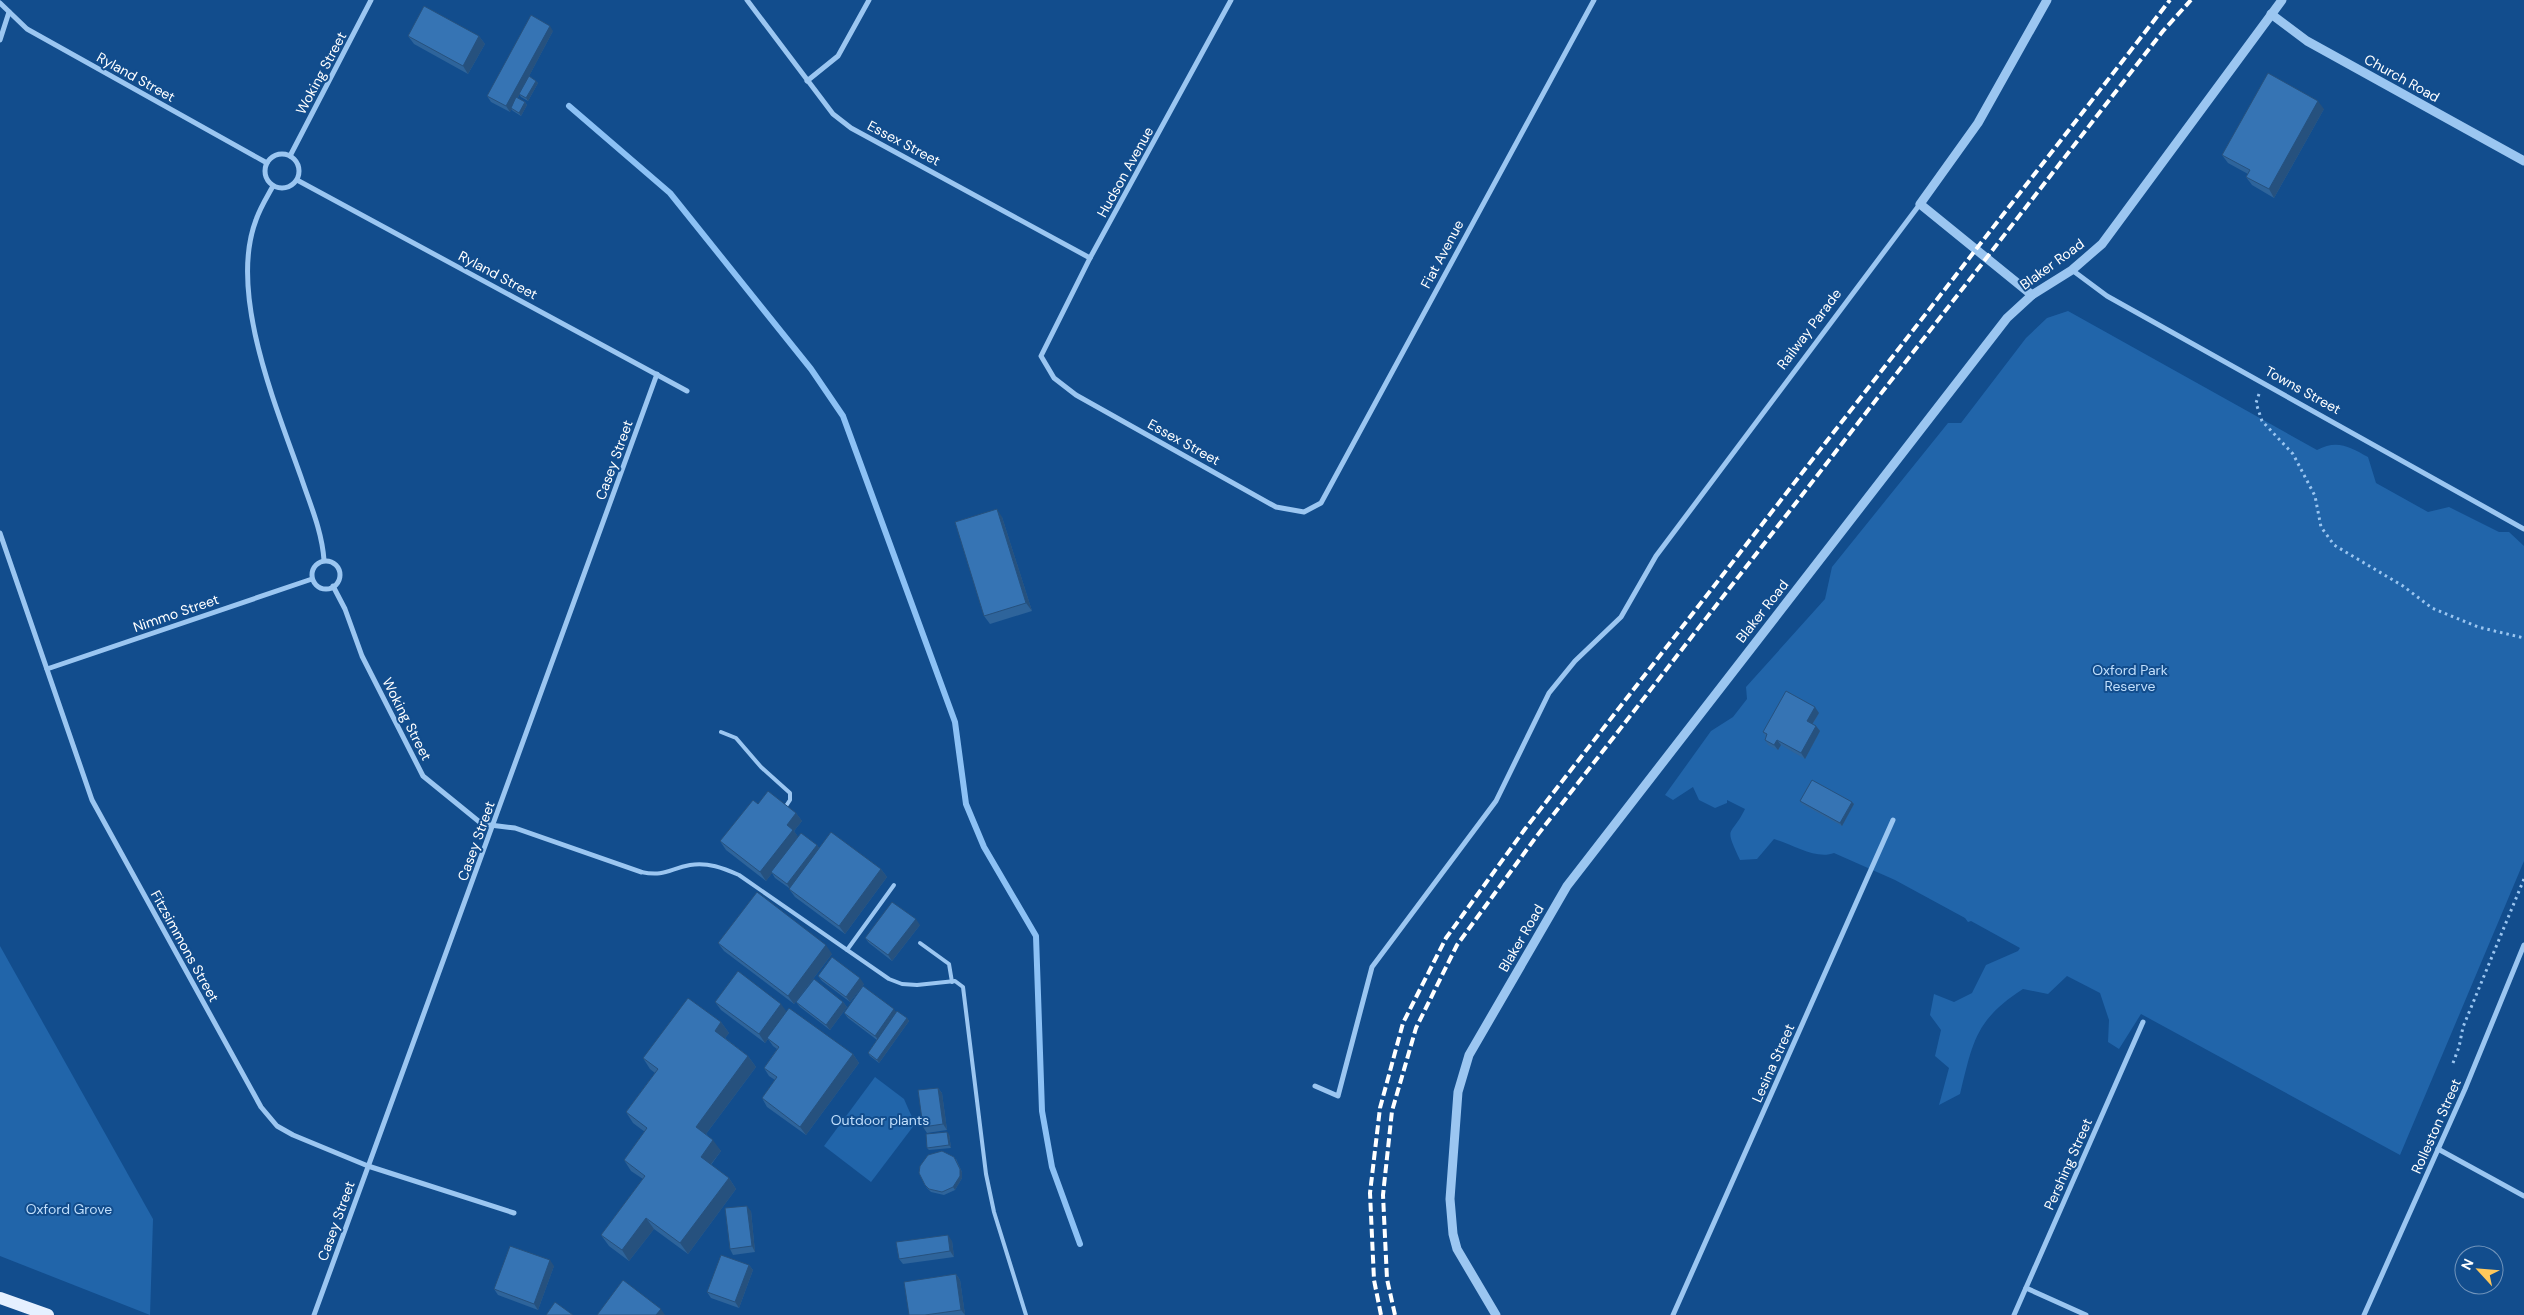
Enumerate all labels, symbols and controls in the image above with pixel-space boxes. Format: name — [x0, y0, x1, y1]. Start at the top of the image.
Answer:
street label: Woking Street — [292, 29, 350, 117]
street label: Ryland Street — [94, 48, 178, 106]
street label: Church Road — [2361, 50, 2443, 106]
street label: Essex Street — [864, 116, 944, 170]
street label: Hudson Avenue — [1093, 123, 1157, 221]
street label: Fiat Avenue — [1416, 217, 1468, 291]
street label: Blaker Road — [2016, 235, 2088, 293]
street label: Ryland Street — [455, 247, 541, 303]
street label: Railway Parade — [1773, 285, 1845, 373]
street label: Towns Street — [2262, 362, 2344, 418]
street label: Essex Street — [1145, 415, 1223, 469]
street label: Casey Street — [591, 418, 637, 502]
street label: Blaker Road — [1732, 576, 1792, 646]
street label: Nimmo Street — [131, 590, 221, 636]
park label: Oxford Park Reserve — [2092, 661, 2168, 695]
street label: Woking Street — [378, 674, 436, 764]
street label: Casey Street — [453, 799, 499, 883]
street label: Fitzsimmons Street — [147, 887, 223, 1005]
street label: Blaker Road — [1494, 901, 1548, 975]
street label: Lesina Street — [1748, 1021, 1798, 1105]
street label: Rolleston Street — [2407, 1076, 2465, 1176]
park label: Outdoor plants — [831, 1111, 929, 1129]
street label: Pershing Street — [2040, 1115, 2096, 1213]
street label: Casey Street — [313, 1179, 359, 1263]
park label: Oxford Grove — [26, 1200, 112, 1218]
north arrow — [2454, 1245, 2504, 1295]
text: N — [2457, 1256, 2478, 1273]

